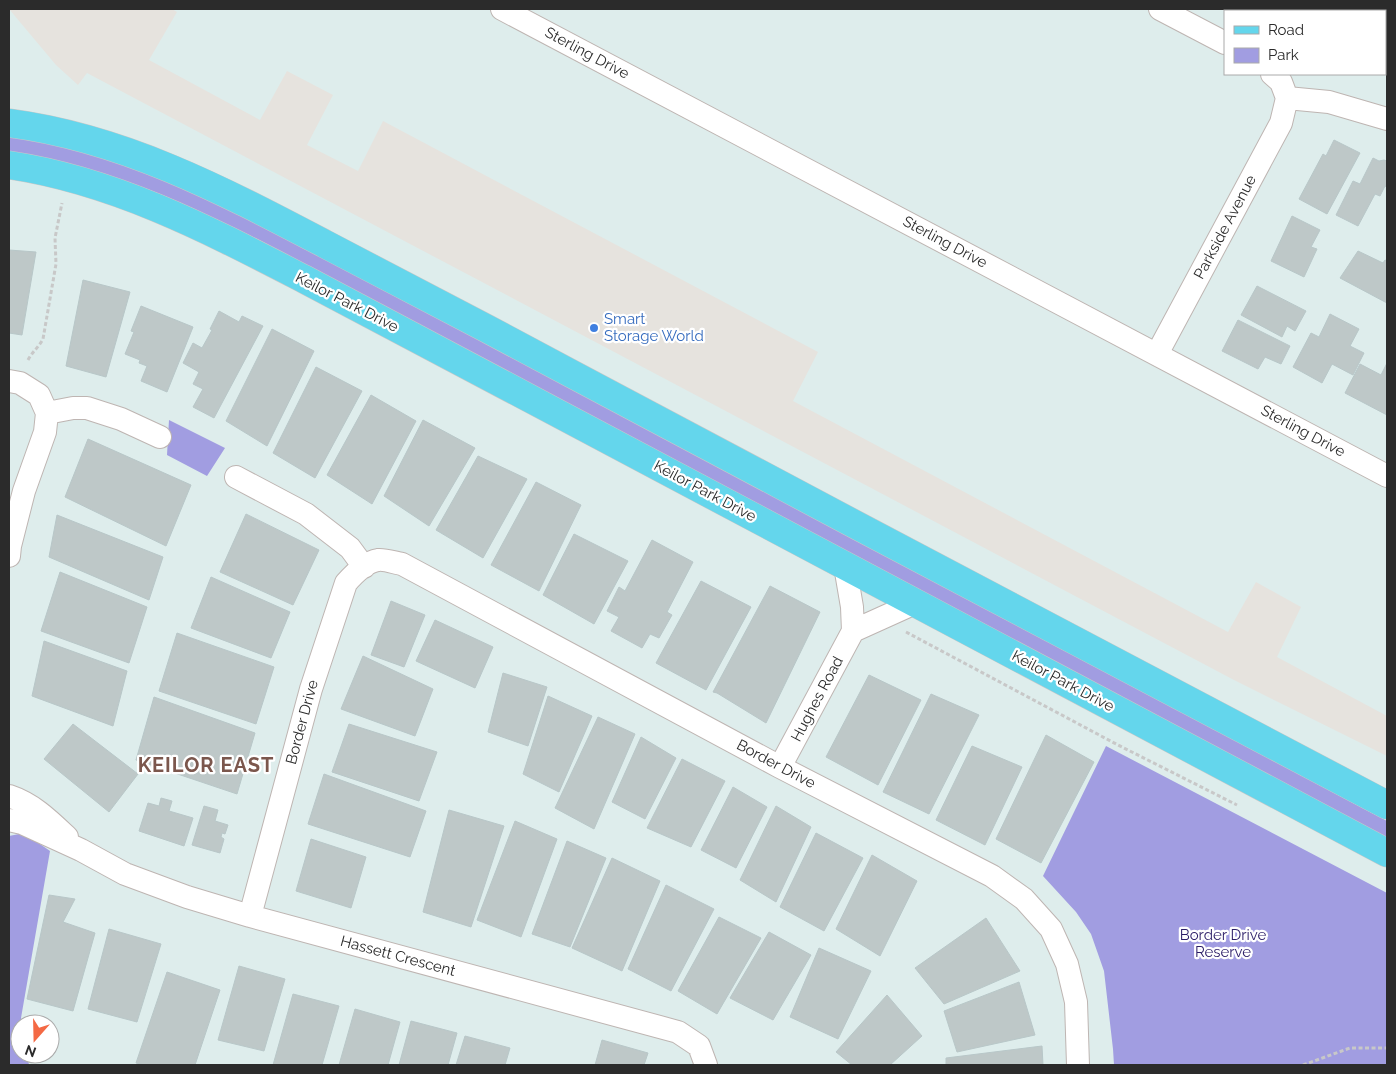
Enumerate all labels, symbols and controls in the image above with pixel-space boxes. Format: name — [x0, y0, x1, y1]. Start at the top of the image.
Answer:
legend — [1224, 10, 1386, 75]
text: Road — [1268, 21, 1304, 39]
street label: Sterling Drive — [542, 23, 632, 83]
text: Park — [1268, 46, 1299, 64]
street label: Parkside Avenue — [1190, 172, 1260, 282]
street label: Sterling Drive — [900, 212, 990, 272]
street label: Keilor Park Drive — [292, 268, 402, 336]
place label: Smart Storage World — [604, 310, 704, 345]
marker: Smart Storage World — [588, 322, 600, 334]
street label: Sterling Drive — [1258, 401, 1348, 461]
street label: Keilor Park Drive — [651, 456, 759, 526]
street label: Keilor Park Drive — [1009, 646, 1117, 716]
street label: Hughes Road — [787, 653, 847, 745]
street label: Border Drive — [282, 678, 322, 766]
street label: Border Drive — [734, 736, 819, 792]
district label: KEILOR EAST — [138, 753, 274, 777]
park label: Border Drive Reserve — [1180, 926, 1267, 961]
street label: Hassett Crescent — [339, 932, 457, 980]
north arrow — [10, 1014, 60, 1064]
text: N — [23, 1042, 38, 1061]

